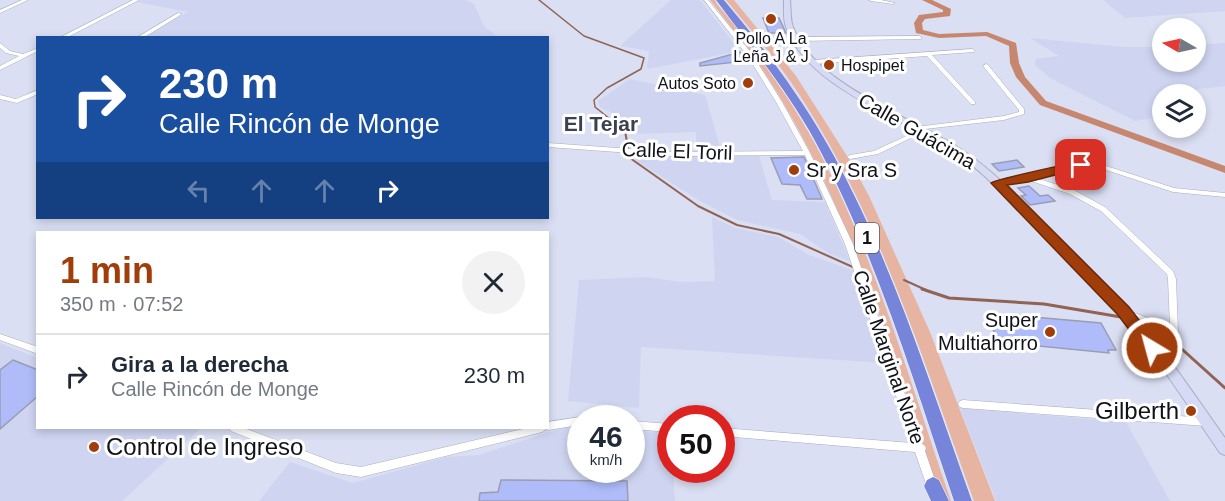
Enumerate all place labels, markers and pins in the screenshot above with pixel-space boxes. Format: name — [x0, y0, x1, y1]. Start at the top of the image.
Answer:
marker: Pollo A La Leña J & J — [764, 12, 778, 26]
place label: Pollo A La Leña J & J — [733, 30, 809, 65]
place label: Hospipet — [841, 57, 905, 74]
marker: Hospipet — [822, 58, 836, 72]
place label: Autos Soto — [658, 75, 736, 92]
marker: Autos Soto — [741, 76, 755, 90]
pin — [1055, 139, 1106, 190]
place label: Sr y Sra S — [806, 159, 897, 181]
marker: Sr y Sra S — [787, 163, 801, 177]
place label: Super Multiahorro — [938, 309, 1038, 354]
marker: Super Multiahorro — [1043, 325, 1057, 339]
place label: Gilberth — [1095, 397, 1179, 424]
marker: Gilberth — [1184, 404, 1198, 418]
place label: Control de Ingreso — [106, 433, 303, 460]
marker: Control de Ingreso — [87, 440, 101, 454]

